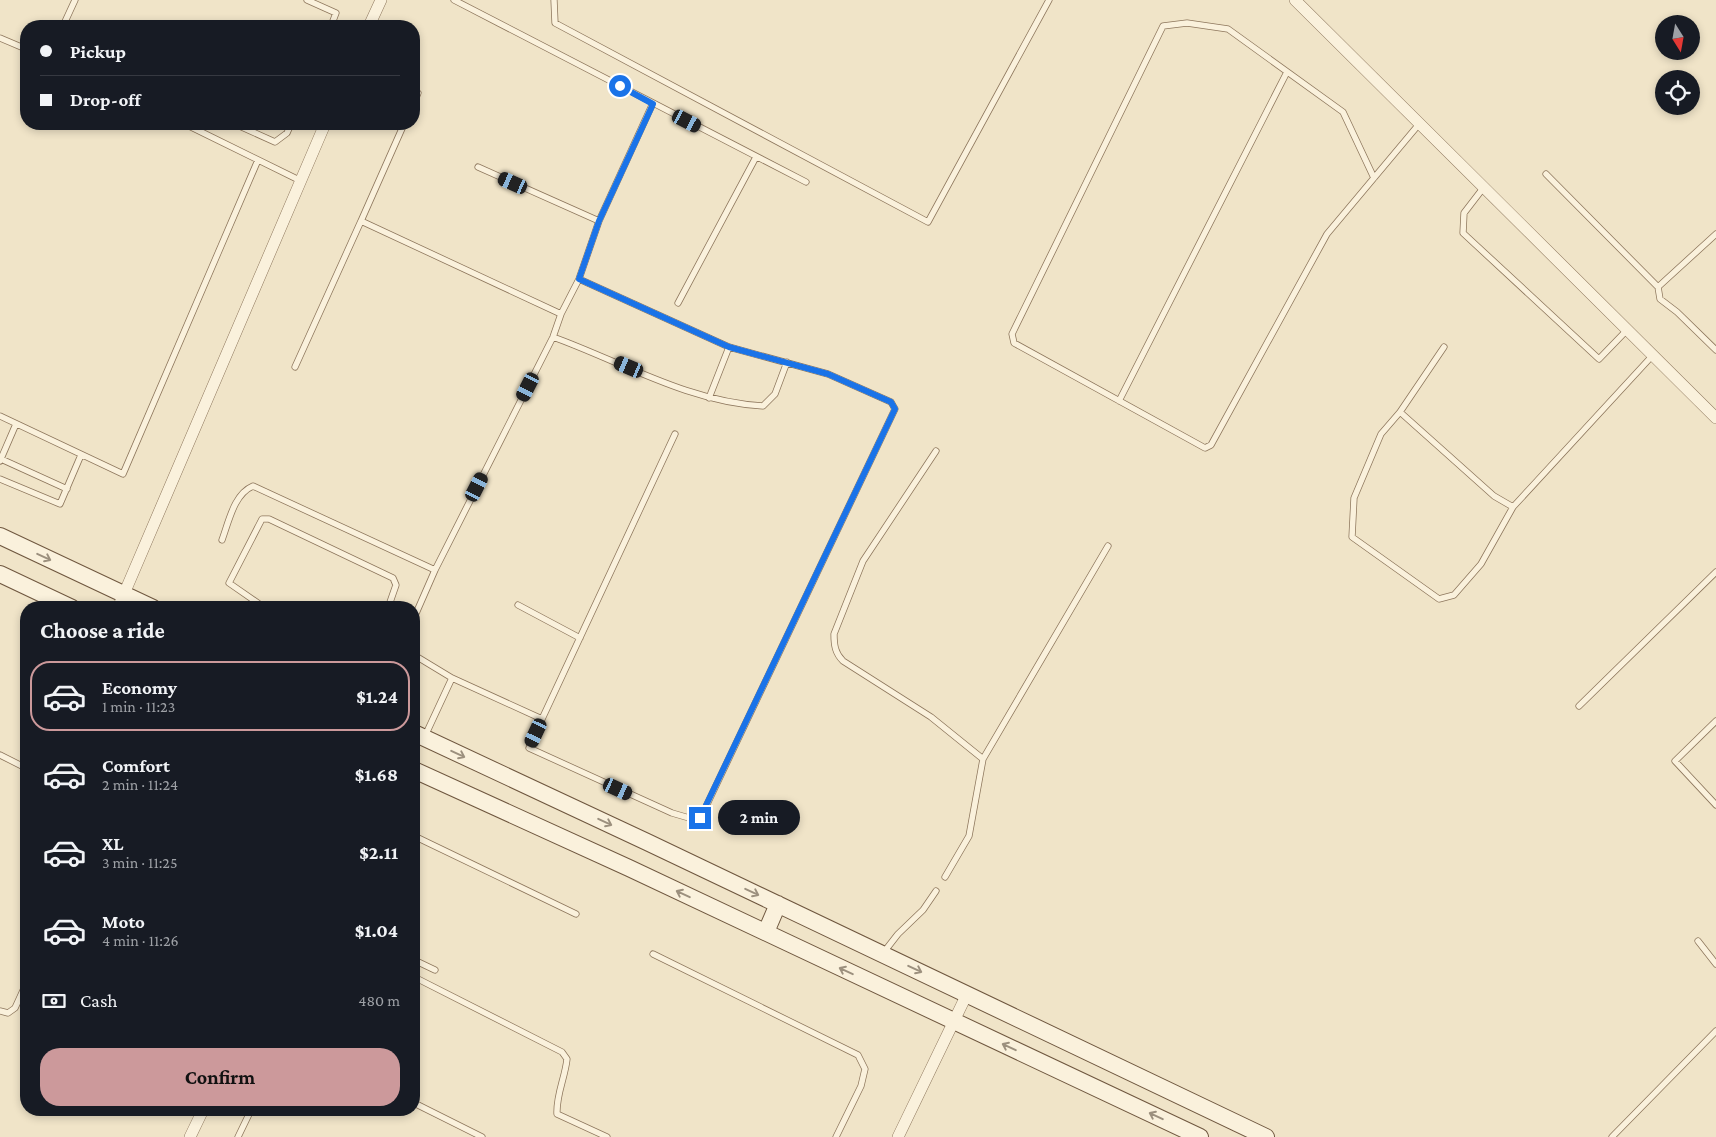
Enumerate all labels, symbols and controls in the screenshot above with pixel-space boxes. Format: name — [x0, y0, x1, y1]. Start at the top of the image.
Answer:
north arrow — [1655, 15, 1700, 60]
map controls — [1655, 15, 1700, 115]
text: Pickup — [70, 41, 126, 62]
button: locate — [1655, 70, 1700, 115]
route start — [609, 75, 631, 97]
text: Drop-off — [70, 89, 141, 110]
car — [670, 108, 703, 134]
car — [496, 170, 529, 196]
car — [612, 354, 645, 380]
car — [514, 370, 541, 404]
car — [463, 470, 490, 504]
one-way arrow — [36, 552, 51, 562]
text: Choose a ride — [40, 618, 165, 643]
icon: car — [42, 674, 87, 719]
text: Economy — [102, 677, 177, 698]
text: $1.24 — [356, 686, 398, 707]
text: 1 min · 11:23 — [102, 698, 175, 715]
car — [522, 716, 549, 750]
one-way arrow — [450, 750, 465, 759]
icon: car — [42, 752, 87, 797]
text: Comfort — [102, 755, 170, 776]
text: $1.68 — [355, 764, 398, 785]
text: 2 min · 11:24 — [102, 776, 178, 793]
car — [601, 776, 634, 802]
callout: 2 min — [718, 800, 800, 836]
route end — [689, 807, 711, 829]
text: 2 min — [740, 809, 778, 826]
one-way arrow — [597, 818, 612, 828]
icon: car — [42, 830, 87, 875]
text: XL — [102, 833, 124, 854]
text: $2.11 — [359, 842, 398, 863]
text: 3 min · 11:25 — [102, 854, 178, 871]
one-way arrow — [744, 887, 759, 897]
one-way arrow — [676, 888, 691, 898]
icon: car — [42, 908, 87, 953]
text: Moto — [102, 911, 145, 932]
text: $1.04 — [355, 920, 398, 941]
text: 4 min · 11:26 — [102, 932, 179, 949]
one-way arrow — [839, 965, 854, 975]
one-way arrow — [907, 965, 922, 974]
icon: cash — [40, 987, 68, 1015]
text: Cash — [80, 990, 118, 1011]
text: 480 m — [358, 992, 400, 1009]
one-way arrow — [1002, 1042, 1017, 1052]
button: Confirm — [40, 1048, 400, 1106]
one-way arrow — [1149, 1111, 1164, 1121]

